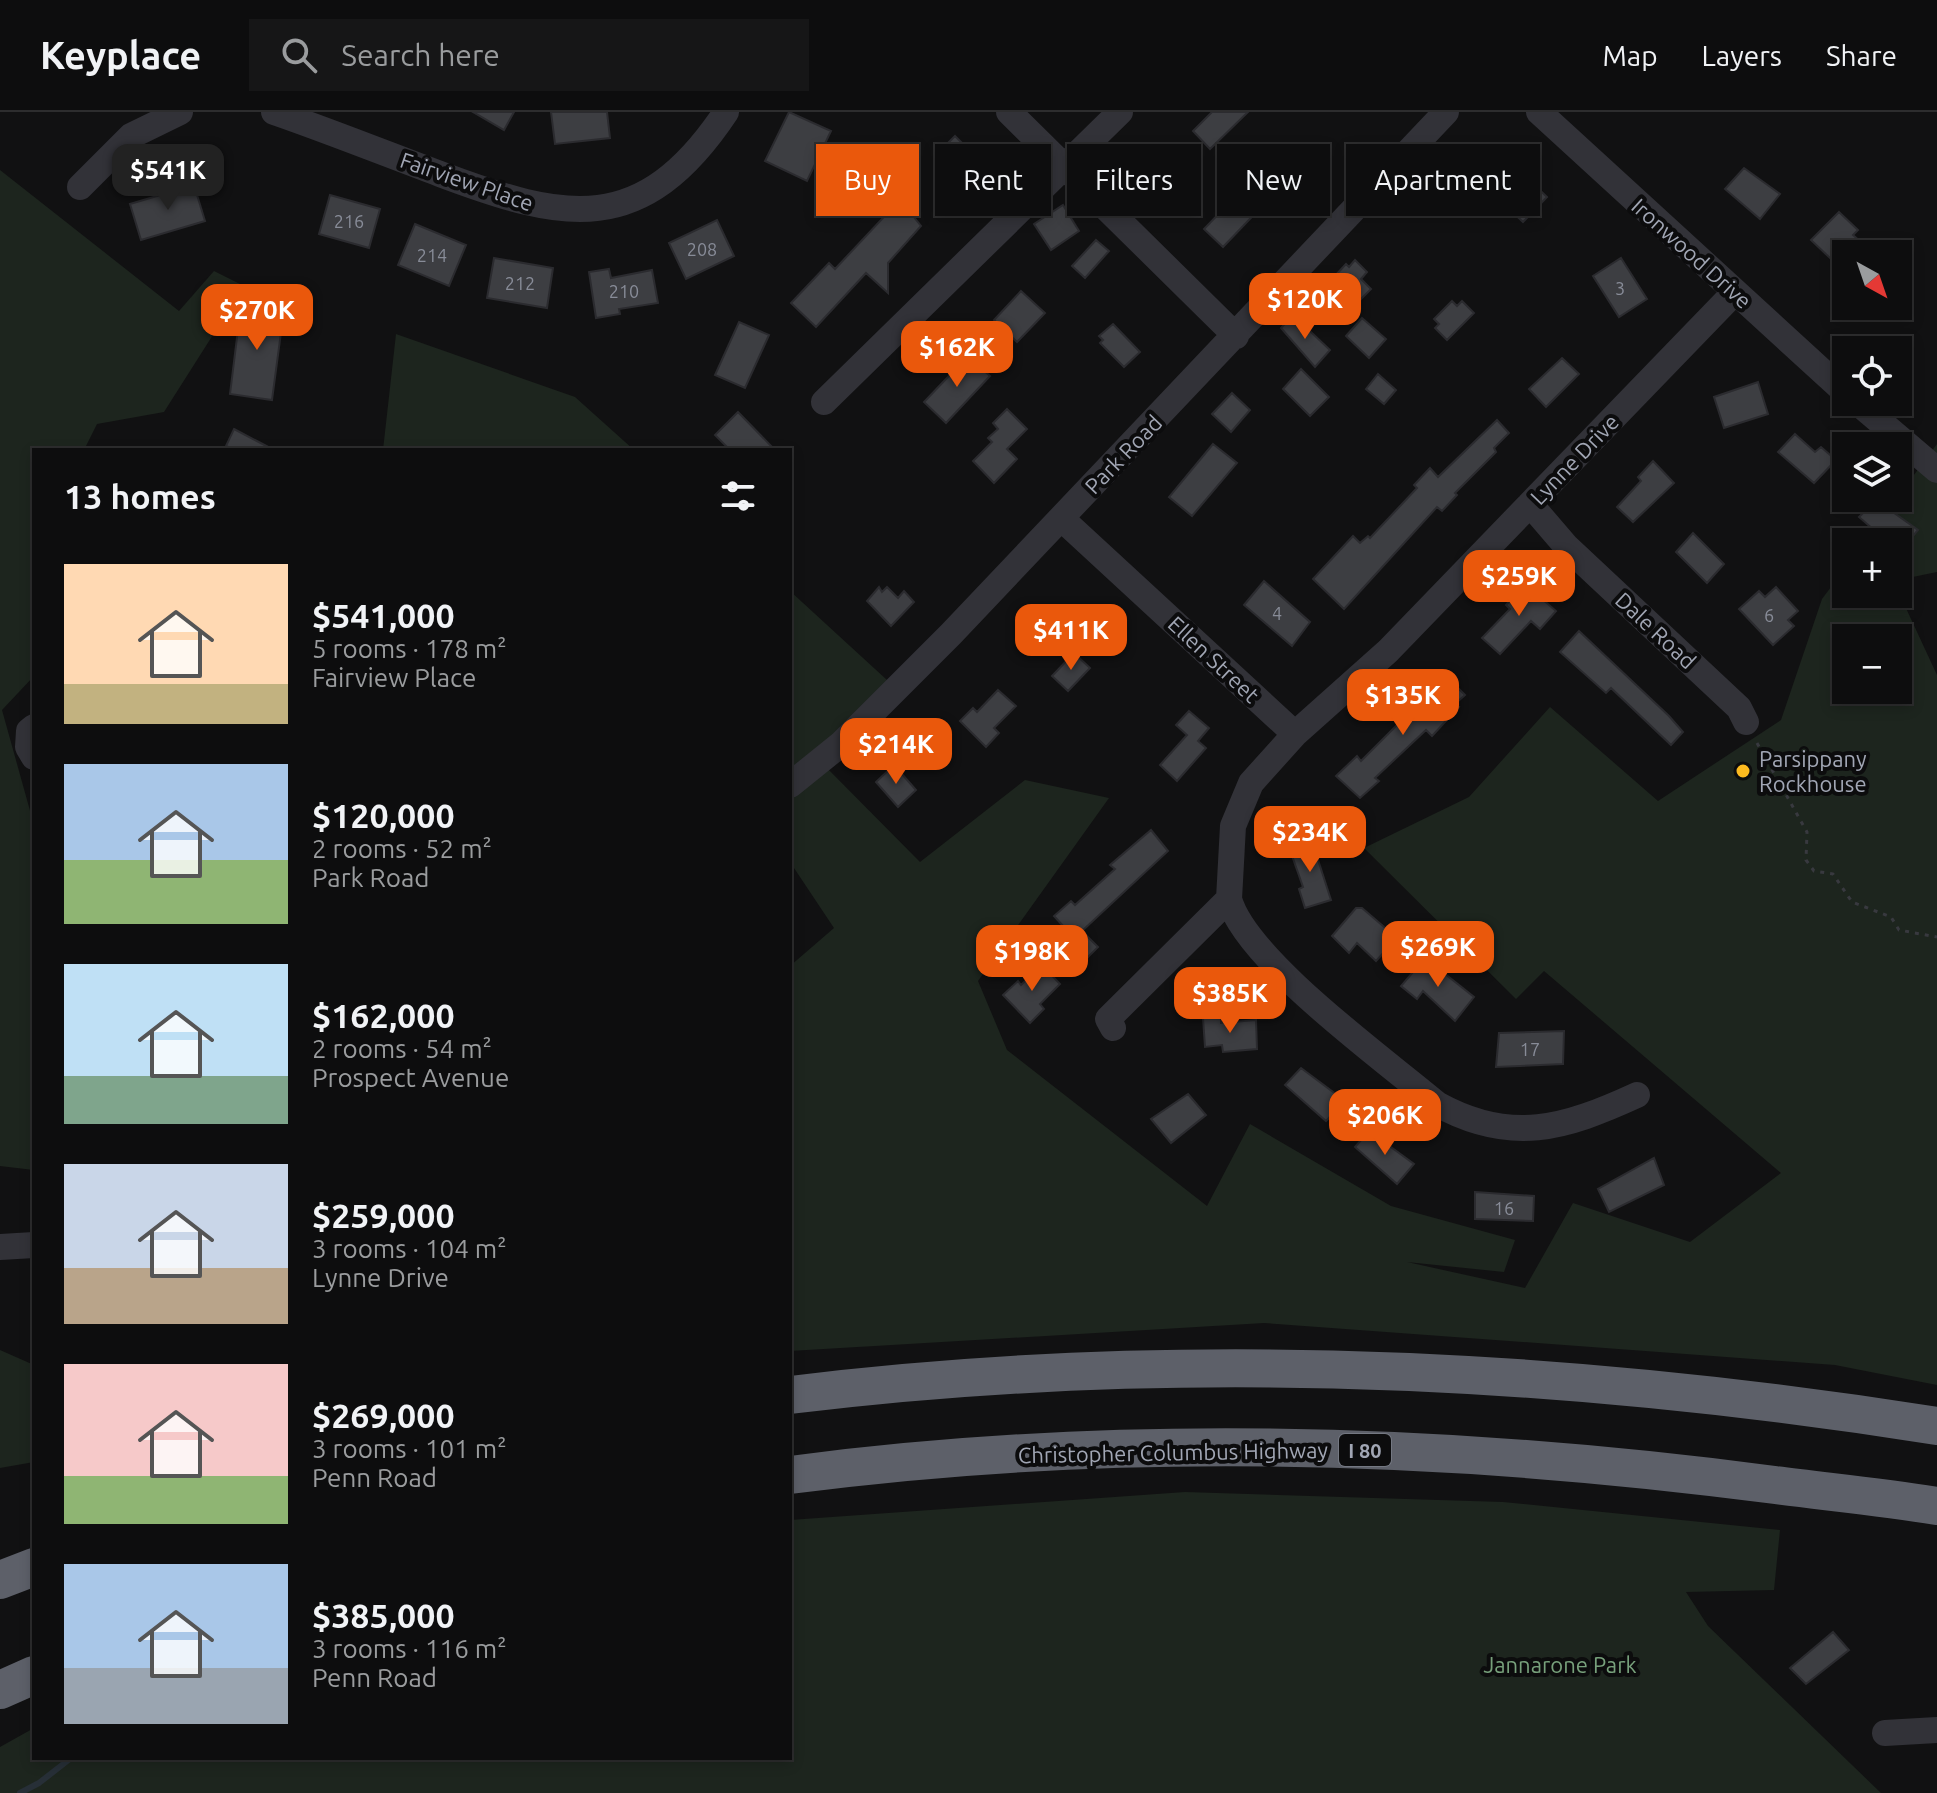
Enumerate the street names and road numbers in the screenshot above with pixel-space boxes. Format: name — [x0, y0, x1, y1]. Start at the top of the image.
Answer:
street label: Fairview Place — [397, 147, 537, 215]
street label: Ironwood Drive — [1627, 193, 1757, 313]
street label: Lynne Drive — [1525, 409, 1623, 509]
street label: Park Road — [1079, 410, 1167, 498]
street label: Dale Road — [1611, 587, 1701, 673]
street label: Ellen Street — [1163, 611, 1265, 708]
road number: I 80 — [1339, 1434, 1391, 1466]
street label: Christopher Columbus Highway — [1018, 1437, 1329, 1467]

